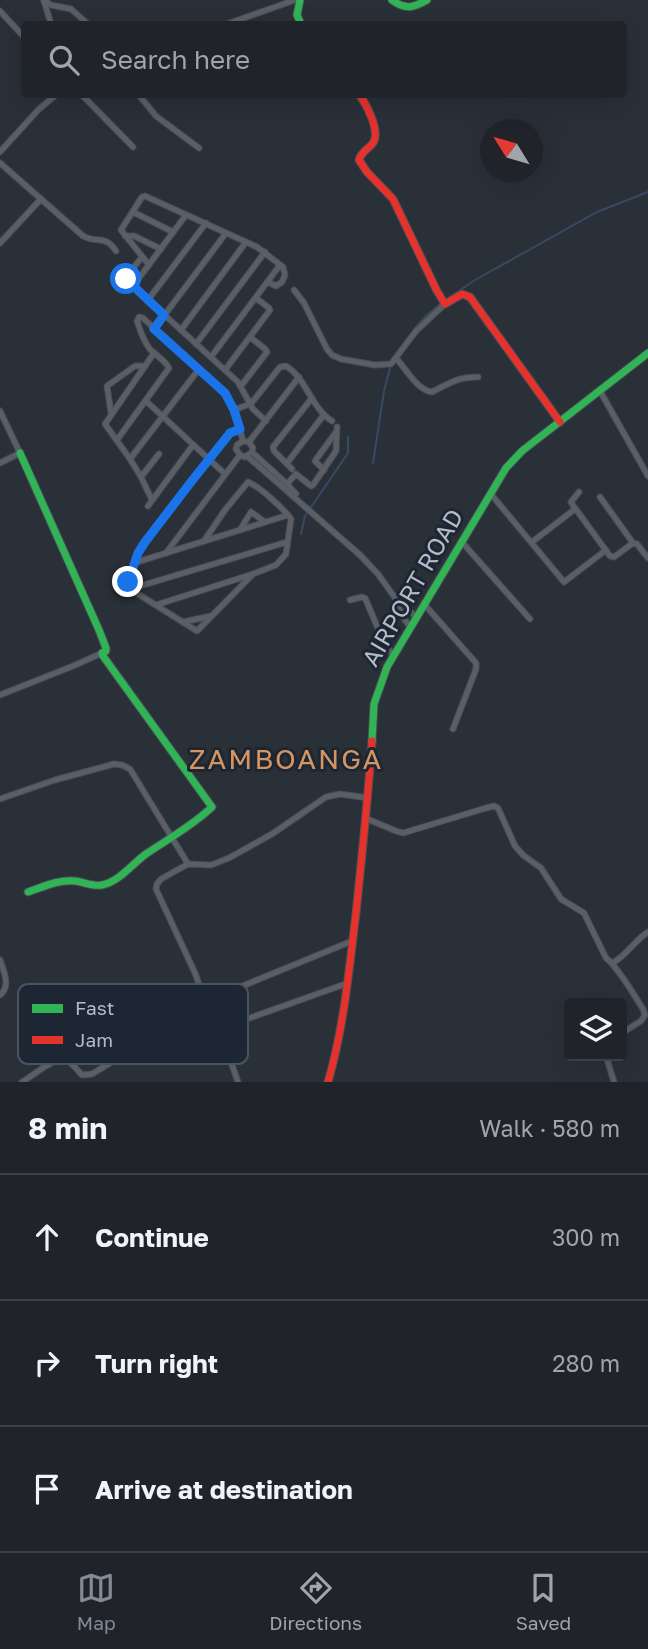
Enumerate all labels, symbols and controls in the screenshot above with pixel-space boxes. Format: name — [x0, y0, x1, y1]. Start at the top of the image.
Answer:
search box — [21, 21, 627, 98]
icon: search — [45, 41, 83, 79]
text: Search here — [101, 44, 250, 75]
north arrow — [480, 119, 543, 182]
route start — [110, 263, 141, 294]
street label: AIRPORT ROAD — [355, 503, 468, 671]
route end — [112, 566, 143, 597]
district label: ZAMBOANGA — [189, 742, 383, 775]
legend — [18, 984, 248, 1064]
text: Fast — [75, 996, 114, 1019]
map controls — [564, 998, 627, 1061]
button: layers — [564, 998, 627, 1061]
text: Jam — [75, 1028, 113, 1051]
text: 8 min — [28, 1110, 107, 1146]
text: Walk · 580 m — [479, 1114, 620, 1142]
icon: ahead — [28, 1218, 66, 1256]
text: Continue — [95, 1222, 209, 1253]
text: 300 m — [552, 1223, 620, 1251]
icon: right — [28, 1344, 66, 1382]
text: Turn right — [95, 1348, 218, 1379]
text: 280 m — [552, 1349, 620, 1377]
icon: arrive — [28, 1470, 66, 1508]
text: Arrive at destination — [95, 1474, 353, 1505]
tab: Map — [77, 1569, 116, 1634]
tab: Directions — [269, 1569, 362, 1634]
tab: Saved — [516, 1569, 571, 1634]

